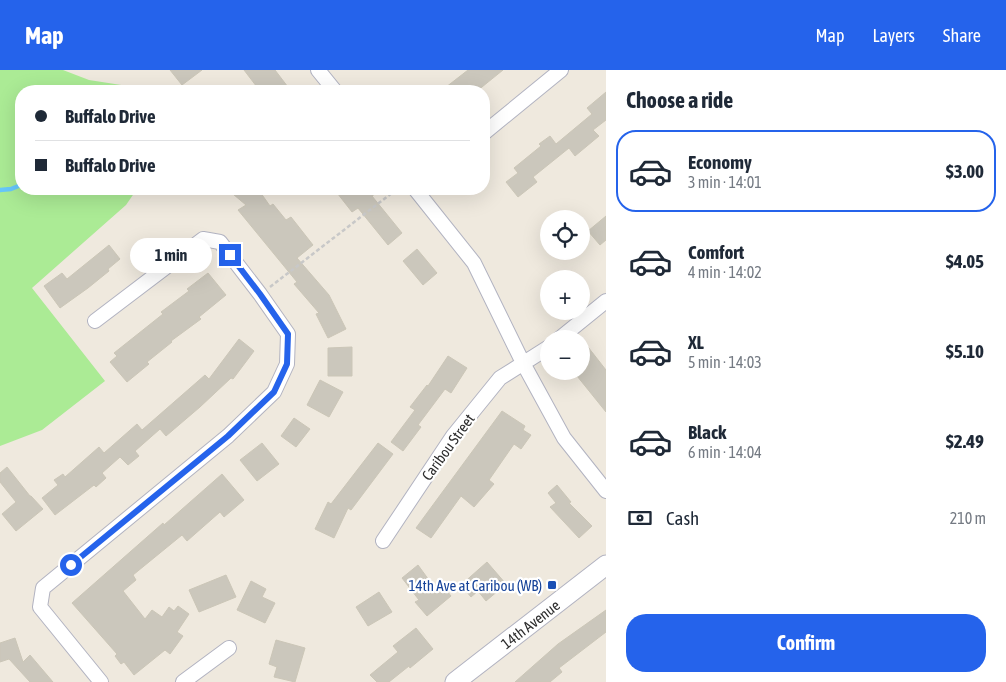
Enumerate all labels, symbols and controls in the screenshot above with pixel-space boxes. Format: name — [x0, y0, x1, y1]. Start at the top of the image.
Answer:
text: Map — [25, 22, 64, 49]
text: Map — [815, 25, 844, 46]
text: Layers — [872, 25, 915, 46]
text: Share — [943, 25, 981, 46]
text: Choose a ride — [626, 87, 733, 113]
text: Buffalo Drive — [65, 105, 156, 127]
icon: car — [628, 149, 673, 194]
text: Economy — [688, 151, 752, 173]
text: Buffalo Drive — [65, 154, 156, 176]
text: $3.00 — [946, 160, 984, 182]
text: 3 min · 14:01 — [688, 173, 762, 191]
map controls — [540, 210, 590, 380]
button: locate — [540, 210, 590, 260]
callout: 1 min — [130, 238, 212, 272]
icon: car — [628, 239, 673, 284]
text: Comfort — [688, 241, 744, 263]
route end — [219, 244, 241, 266]
text: 1 min — [155, 246, 187, 264]
text: $4.05 — [946, 250, 984, 272]
text: 4 min · 14:02 — [688, 263, 762, 281]
button: + — [540, 270, 590, 320]
icon: car — [628, 329, 673, 374]
button: − — [540, 330, 590, 380]
text: XL — [688, 331, 704, 353]
text: $5.10 — [946, 340, 984, 362]
text: 5 min · 14:03 — [688, 353, 762, 371]
street label: Caribou Street — [418, 410, 478, 484]
icon: car — [628, 419, 673, 464]
text: Black — [688, 421, 726, 443]
text: $2.49 — [946, 430, 984, 452]
text: 6 min · 14:04 — [688, 443, 762, 461]
icon: cash — [626, 504, 654, 532]
text: Cash — [666, 507, 699, 529]
text: 210 m — [950, 509, 986, 527]
route start — [60, 554, 82, 576]
place label: 14th Ave at Caribou (WB) — [408, 577, 542, 594]
marker: 14th Ave at Caribou (WB) — [546, 579, 558, 591]
street label: 14th Avenue — [497, 596, 563, 652]
button: Confirm — [626, 614, 986, 672]

